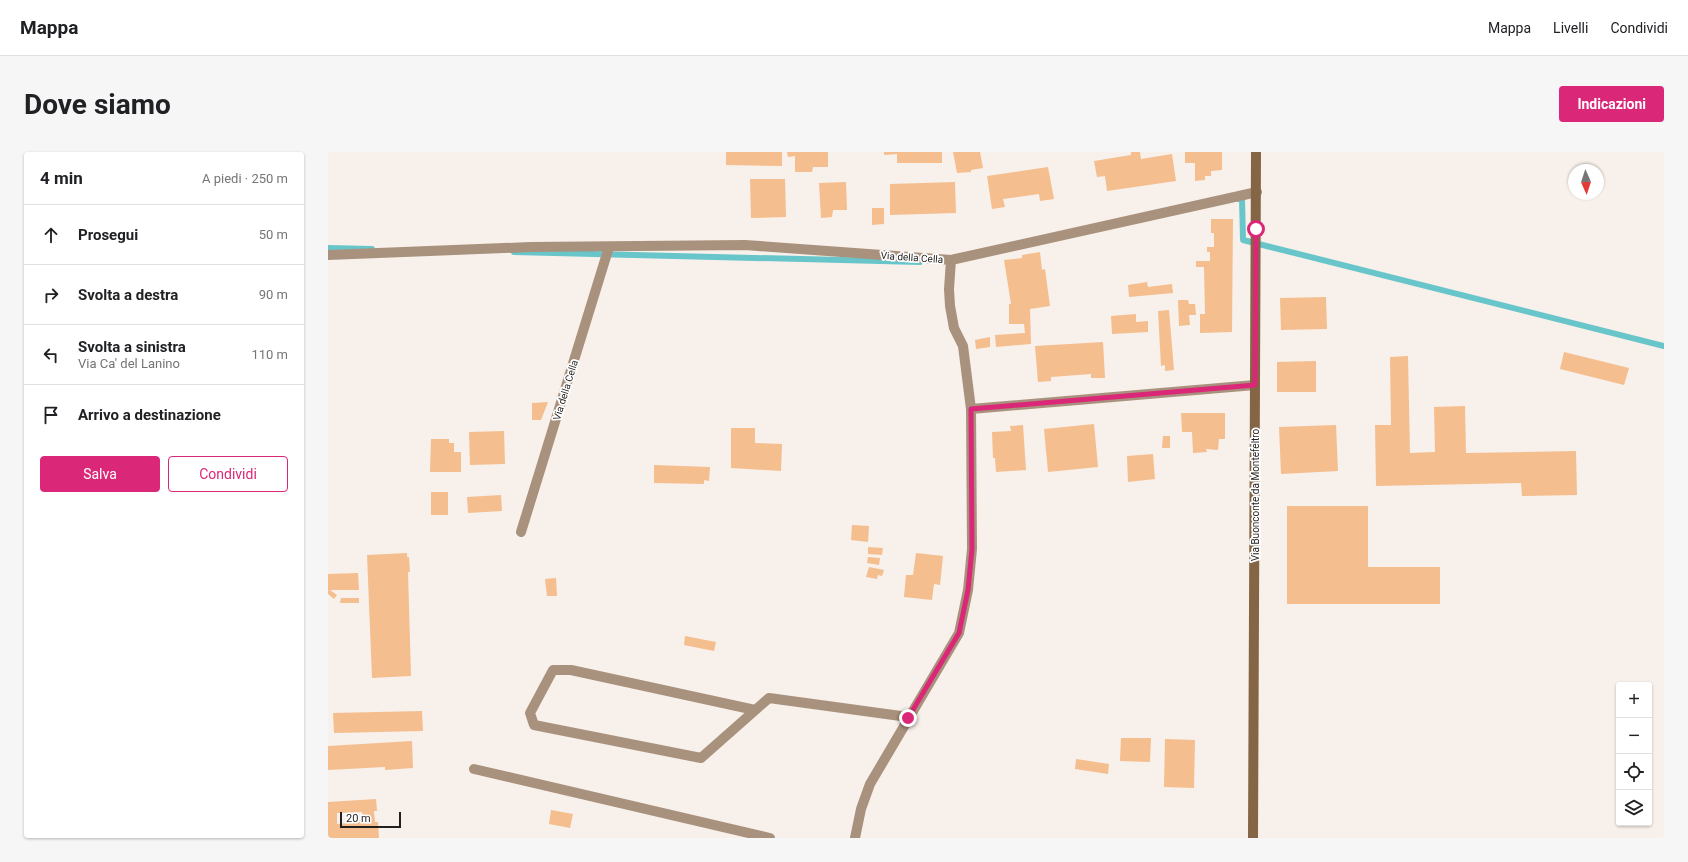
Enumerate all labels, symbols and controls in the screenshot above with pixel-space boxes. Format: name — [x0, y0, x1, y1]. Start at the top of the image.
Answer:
text: Mappa — [20, 16, 78, 39]
text: Mappa — [1488, 20, 1531, 36]
text: Livelli — [1553, 20, 1588, 36]
text: Condividi — [1610, 20, 1668, 36]
button: Indicazioni — [1559, 86, 1664, 122]
text: Dove siamo — [24, 88, 171, 121]
north arrow — [1568, 164, 1604, 200]
text: 4 min — [40, 168, 83, 188]
text: A piedi · 250 m — [202, 171, 288, 186]
route start — [1247, 220, 1265, 238]
icon: ahead — [40, 224, 62, 246]
text: Prosegui — [78, 226, 138, 244]
text: 50 m — [259, 227, 288, 242]
street label: Via della Cella — [880, 250, 944, 265]
icon: right — [40, 284, 62, 306]
text: Svolta a destra — [78, 286, 178, 304]
text: 90 m — [259, 287, 288, 302]
text: Svolta a sinistra — [78, 338, 186, 356]
icon: left — [40, 344, 62, 366]
text: 110 m — [251, 347, 288, 362]
text: Via Ca' del Lanino — [78, 356, 180, 371]
street label: Via della Cella — [551, 359, 580, 422]
icon: arrive — [40, 404, 62, 426]
text: Arrivo a destinazione — [78, 406, 221, 424]
street label: Via Buonconte da Montefeltro — [1250, 428, 1261, 561]
button: Salva — [40, 456, 160, 492]
button: Condividi — [168, 456, 288, 492]
map controls — [1616, 682, 1652, 826]
button: + — [1616, 682, 1652, 718]
route end — [899, 709, 917, 727]
button: − — [1616, 718, 1652, 754]
button: locate — [1616, 754, 1652, 790]
button: layers — [1616, 790, 1652, 826]
scale bar — [340, 810, 401, 829]
text: 20 m — [346, 812, 371, 825]

